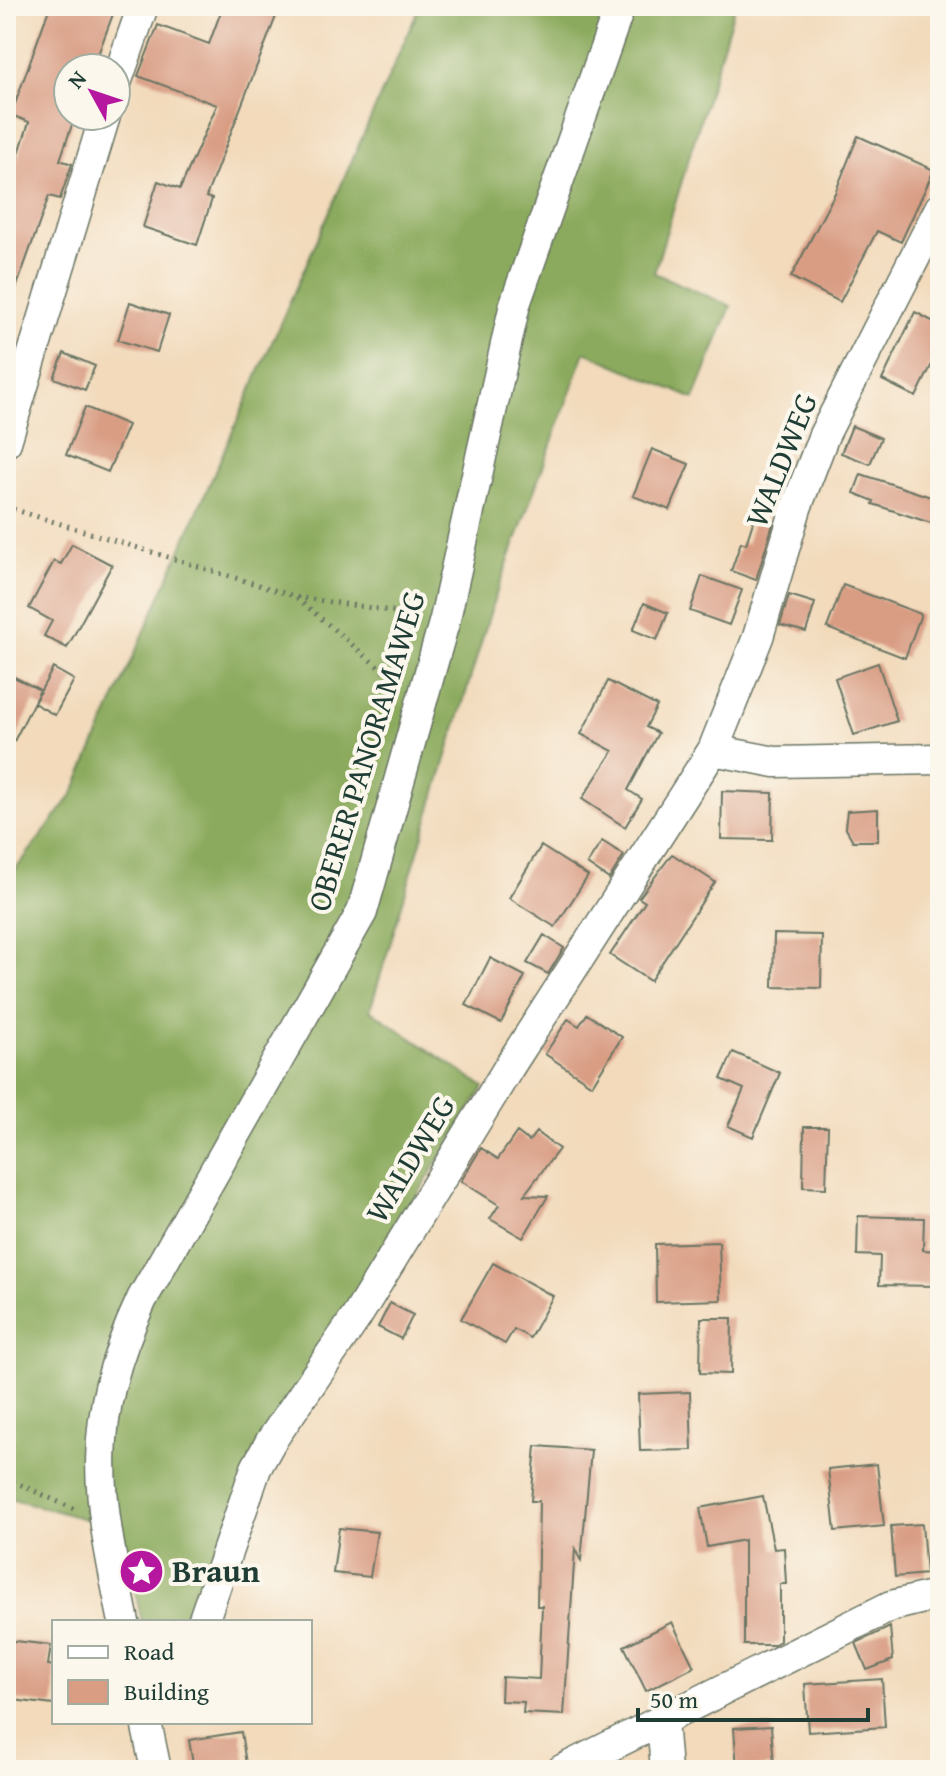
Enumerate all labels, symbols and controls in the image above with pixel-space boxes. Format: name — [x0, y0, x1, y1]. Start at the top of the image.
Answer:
north arrow — [52, 52, 132, 132]
text: N — [60, 63, 94, 95]
street label: WALDWEG — [732, 385, 829, 534]
street label: OBERER PANORAMAWEG — [294, 585, 437, 917]
street label: WALDWEG — [353, 1086, 466, 1231]
place icon: Braun — [117, 1547, 165, 1595]
place label: Braun — [172, 1547, 260, 1594]
legend — [52, 1620, 312, 1724]
text: Road — [124, 1634, 174, 1669]
scale bar — [638, 1672, 868, 1722]
text: Building — [124, 1674, 209, 1709]
text: 50 m — [650, 1682, 698, 1717]

